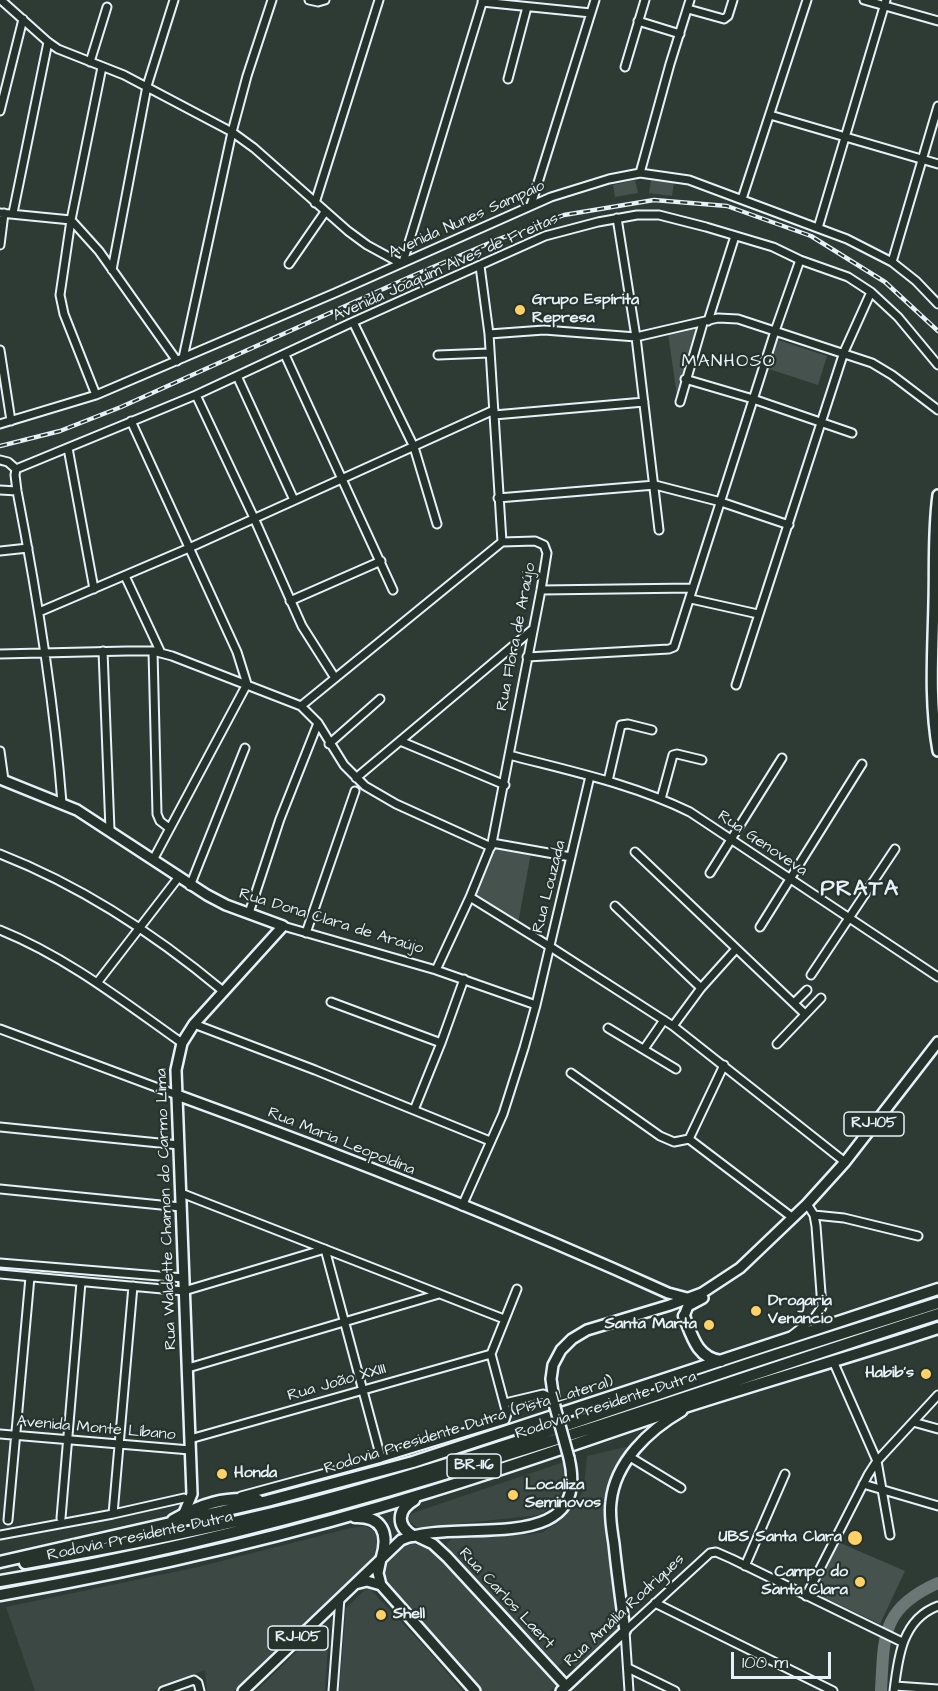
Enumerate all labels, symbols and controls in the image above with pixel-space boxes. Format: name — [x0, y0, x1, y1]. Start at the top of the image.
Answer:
street label: Avenida Nunes Sampaio — [386, 177, 548, 263]
street label: Avenida Joaquim Alves de Freitas — [330, 209, 562, 327]
place label: Grupo Espírita Represa — [532, 291, 639, 329]
marker: Grupo Espírita Represa — [513, 303, 527, 317]
district label: MANHOSO — [682, 351, 776, 373]
street label: Rua Flora de Araújo — [493, 561, 541, 713]
street label: Rua Genoveva — [713, 807, 811, 881]
street label: Rua Louzada — [529, 839, 571, 935]
district label: PRATA — [820, 877, 900, 903]
street label: Rua Dona Clara de Araújo — [236, 885, 426, 959]
street label: Rua Waldette Chamon do Carmo Lima — [152, 1068, 182, 1350]
street label: Rua Maria Leopoldina — [265, 1104, 417, 1180]
road number: RJ-105 — [844, 1112, 904, 1136]
place label: Drogaria Venancio — [768, 1292, 832, 1330]
marker: Drogaria Venancio — [749, 1304, 763, 1318]
place label: Santa Marta — [605, 1315, 697, 1335]
marker: Santa Marta — [702, 1318, 716, 1332]
street label: Rua João XXIII — [286, 1360, 388, 1406]
place label: Habib's — [865, 1364, 914, 1384]
marker: Habib's — [919, 1367, 933, 1381]
street label: Rodovia Presidente Dutra — [513, 1368, 699, 1444]
street label: Rodovia Presidente Dutra (Pista Lateral) — [322, 1373, 616, 1479]
street label: Avenida Monte Líbano — [16, 1412, 176, 1446]
road number: BR-116 — [447, 1454, 501, 1478]
place label: Honda — [234, 1464, 277, 1484]
marker: Honda — [215, 1467, 229, 1481]
place label: Localiza Seminovos — [525, 1476, 601, 1514]
marker: Localiza Seminovos — [506, 1488, 520, 1502]
street label: Rodovia Presidente Dutra — [45, 1508, 235, 1566]
place label: UBS Santa Clara — [719, 1528, 842, 1548]
marker: UBS Santa Clara — [846, 1529, 864, 1547]
street label: Rua Carlos Laert — [454, 1544, 558, 1654]
street label: Rua Amália Rodrigues — [561, 1550, 689, 1672]
place label: Campo do Santa Clara — [762, 1563, 848, 1601]
marker: Campo do Santa Clara — [853, 1575, 867, 1589]
place label: Shell — [393, 1605, 425, 1625]
marker: Shell — [374, 1608, 388, 1622]
road number: RJ-105 — [268, 1626, 328, 1650]
scale bar — [734, 1640, 834, 1678]
text: 100 m — [742, 1650, 788, 1675]

